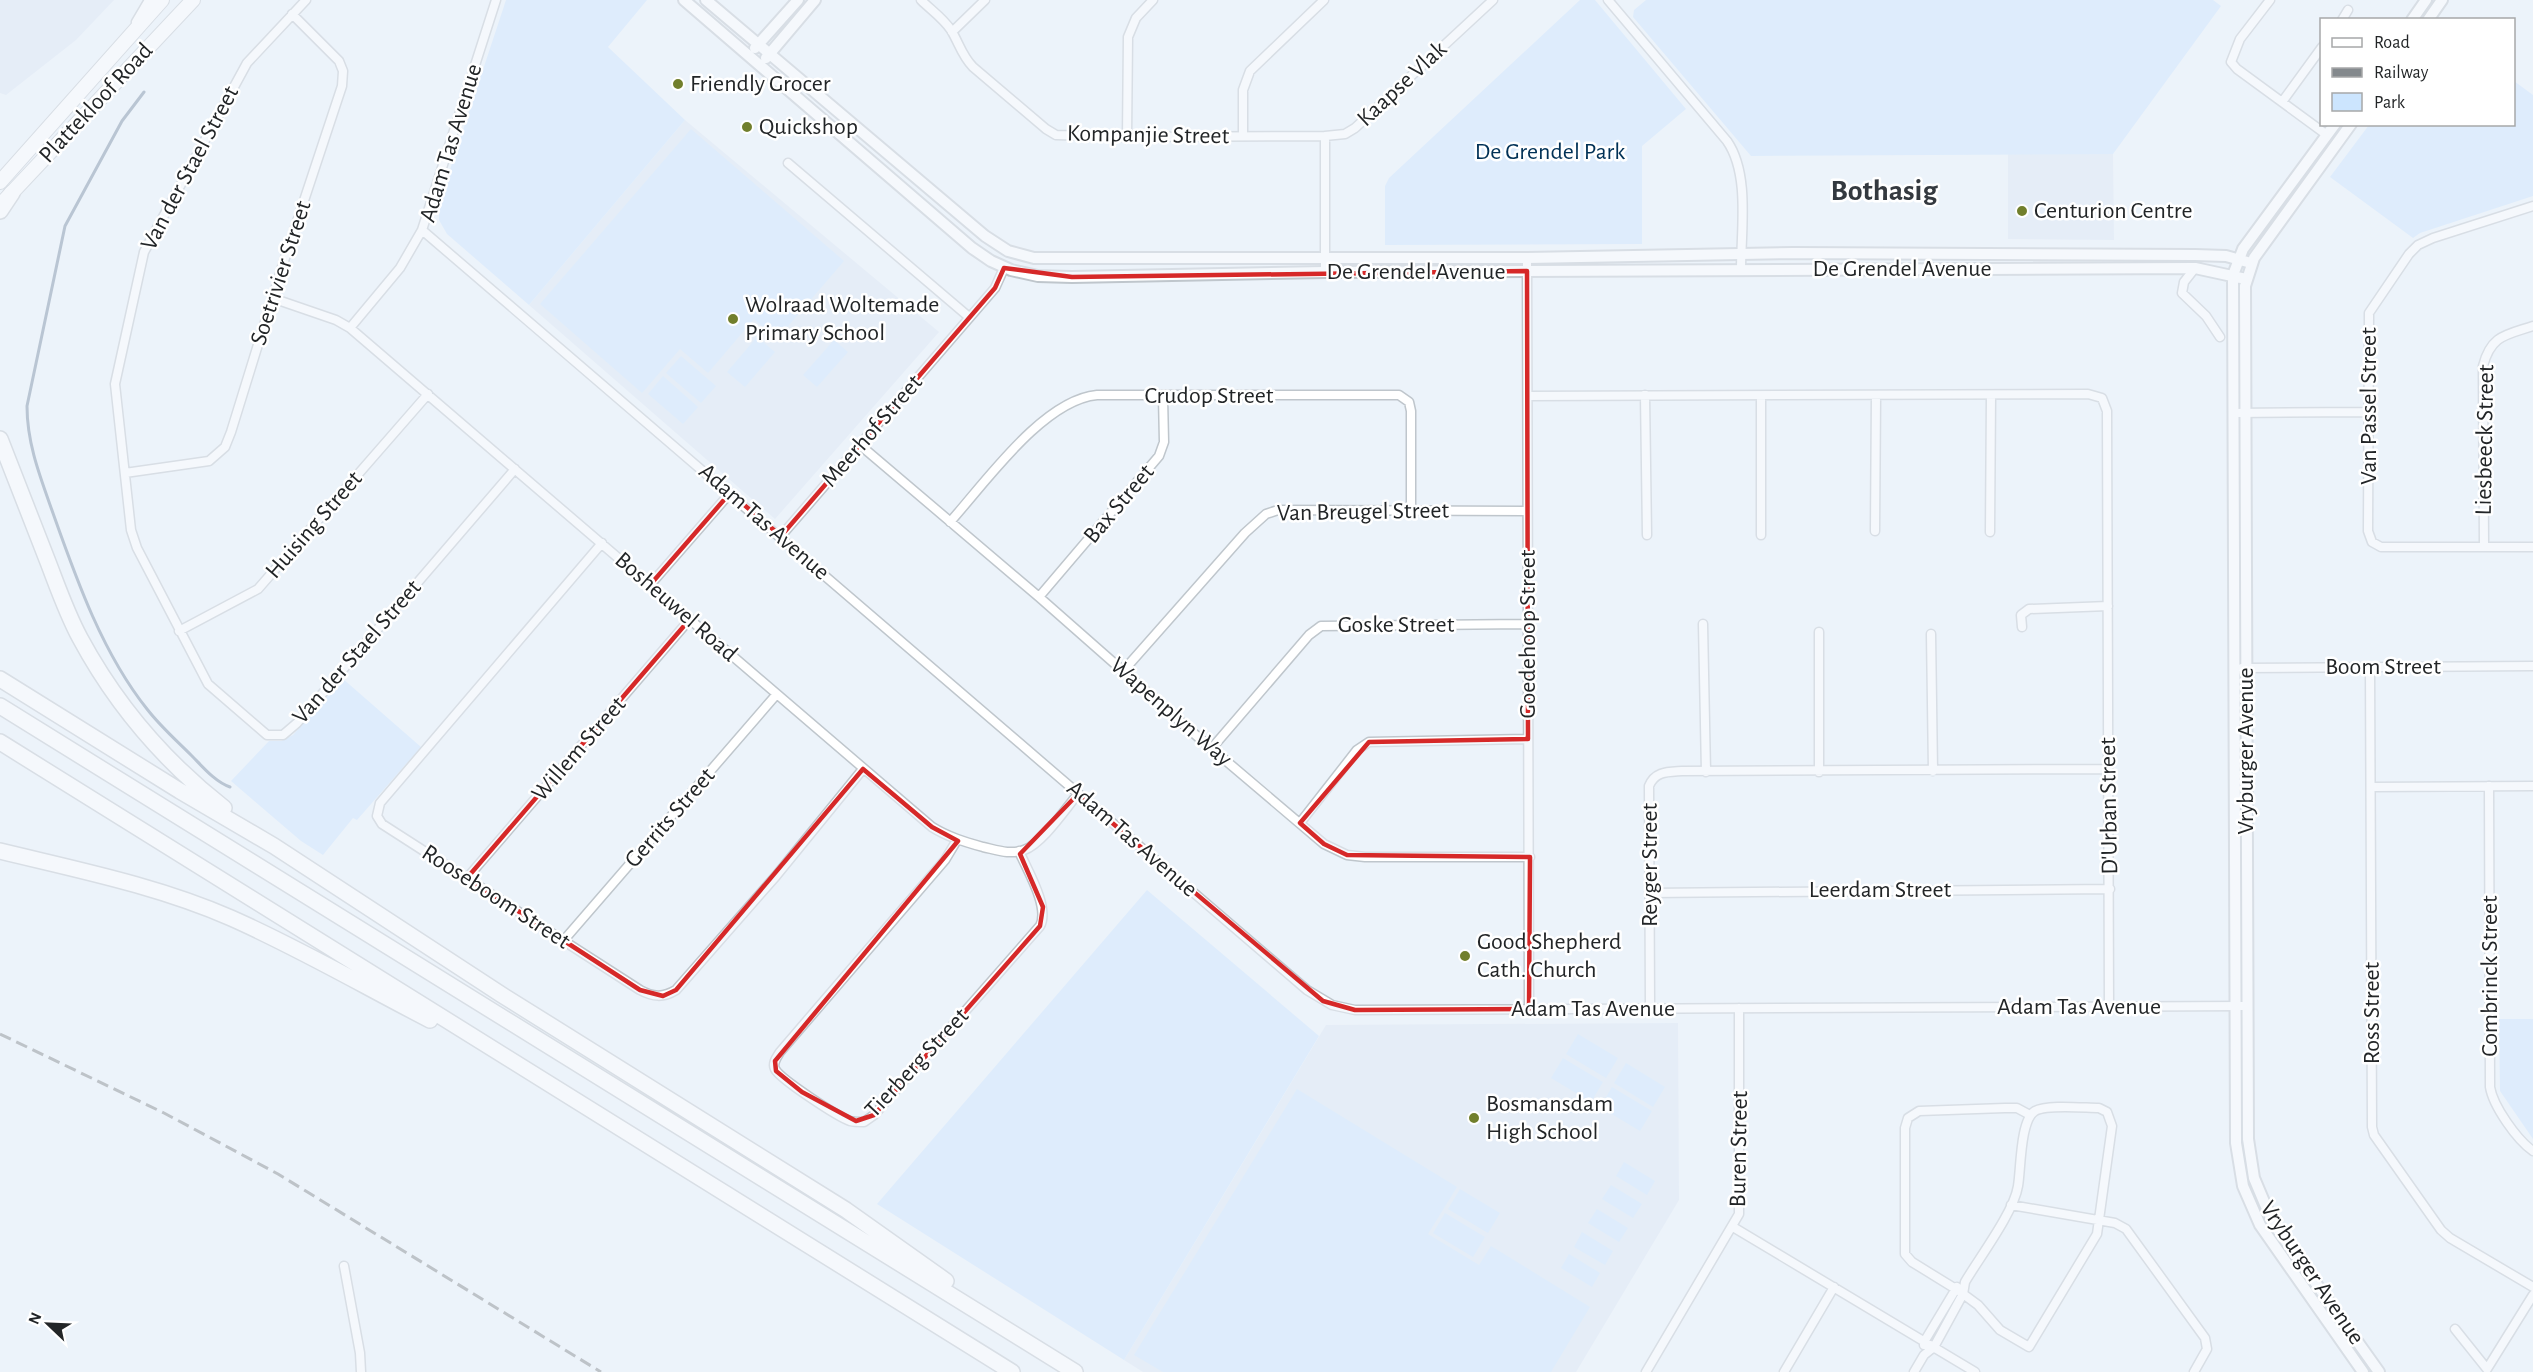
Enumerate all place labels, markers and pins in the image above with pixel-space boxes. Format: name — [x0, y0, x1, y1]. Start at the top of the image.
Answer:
place label: Friendly Grocer — [690, 72, 831, 96]
marker: Friendly Grocer — [671, 77, 685, 91]
place label: Quickshop — [759, 115, 858, 139]
marker: Quickshop — [740, 120, 754, 134]
place label: Centurion Centre — [2034, 199, 2192, 223]
marker: Centurion Centre — [2015, 204, 2029, 218]
place label: Wolraad Woltemade Primary School — [745, 293, 939, 345]
marker: Wolraad Woltemade Primary School — [726, 312, 740, 326]
place label: Good Shepherd Cath. Church — [1477, 930, 1621, 982]
marker: Good Shepherd Cath. Church — [1458, 949, 1472, 963]
place label: Bosmansdam High School — [1486, 1092, 1613, 1144]
marker: Bosmansdam High School — [1467, 1111, 1481, 1125]

